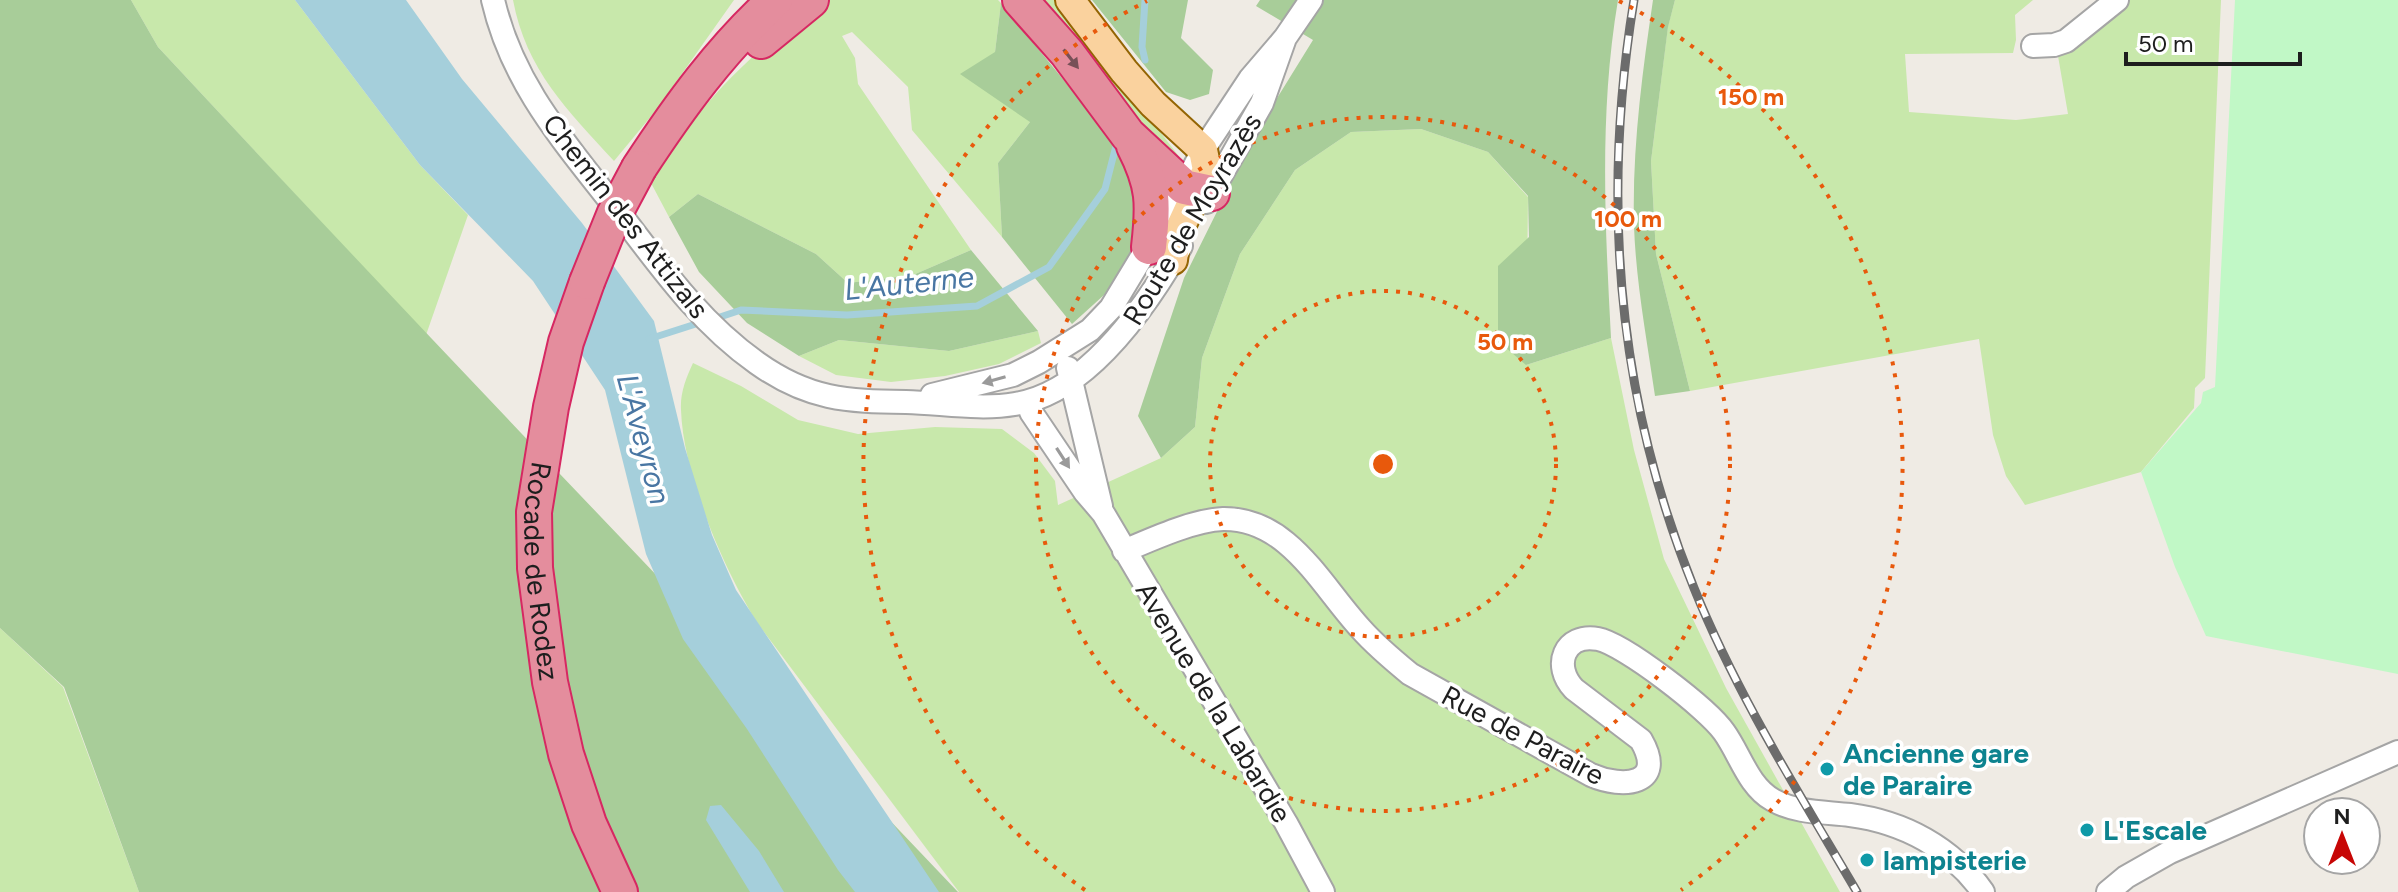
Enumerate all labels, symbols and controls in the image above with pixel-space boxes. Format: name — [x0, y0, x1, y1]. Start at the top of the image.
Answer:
scale bar — [2126, 16, 2300, 66]
text: 50 m — [2138, 29, 2194, 58]
one-way arrow — [1062, 49, 1079, 69]
text: 150 m — [1718, 82, 1784, 111]
street label: Chemin des Attizals — [536, 107, 716, 325]
street label: Route de Moyrazès — [1115, 107, 1269, 331]
text: 100 m — [1594, 204, 1662, 233]
water label: L'Auterne — [842, 258, 976, 308]
text: 50 m — [1477, 327, 1533, 356]
water label: L'Aveyron — [609, 370, 679, 508]
one-way arrow — [981, 374, 1005, 387]
one-way arrow — [1056, 448, 1071, 469]
centre of rings — [1369, 450, 1397, 478]
street label: Rocade de Rodez — [517, 459, 567, 682]
street label: Avenue de la Labardie — [1129, 575, 1299, 829]
street label: Rue de Paraire — [1436, 678, 1610, 792]
place label: Ancienne gare de Paraire — [1843, 736, 2029, 802]
marker: Ancienne gare de Paraire — [1818, 760, 1836, 778]
north arrow — [2302, 796, 2382, 876]
text: N — [2333, 803, 2351, 830]
place label: L'Escale — [2103, 813, 2207, 847]
marker: L'Escale — [2078, 821, 2096, 839]
place label: lampisterie — [1883, 843, 2026, 877]
marker: lampisterie — [1858, 851, 1876, 869]

